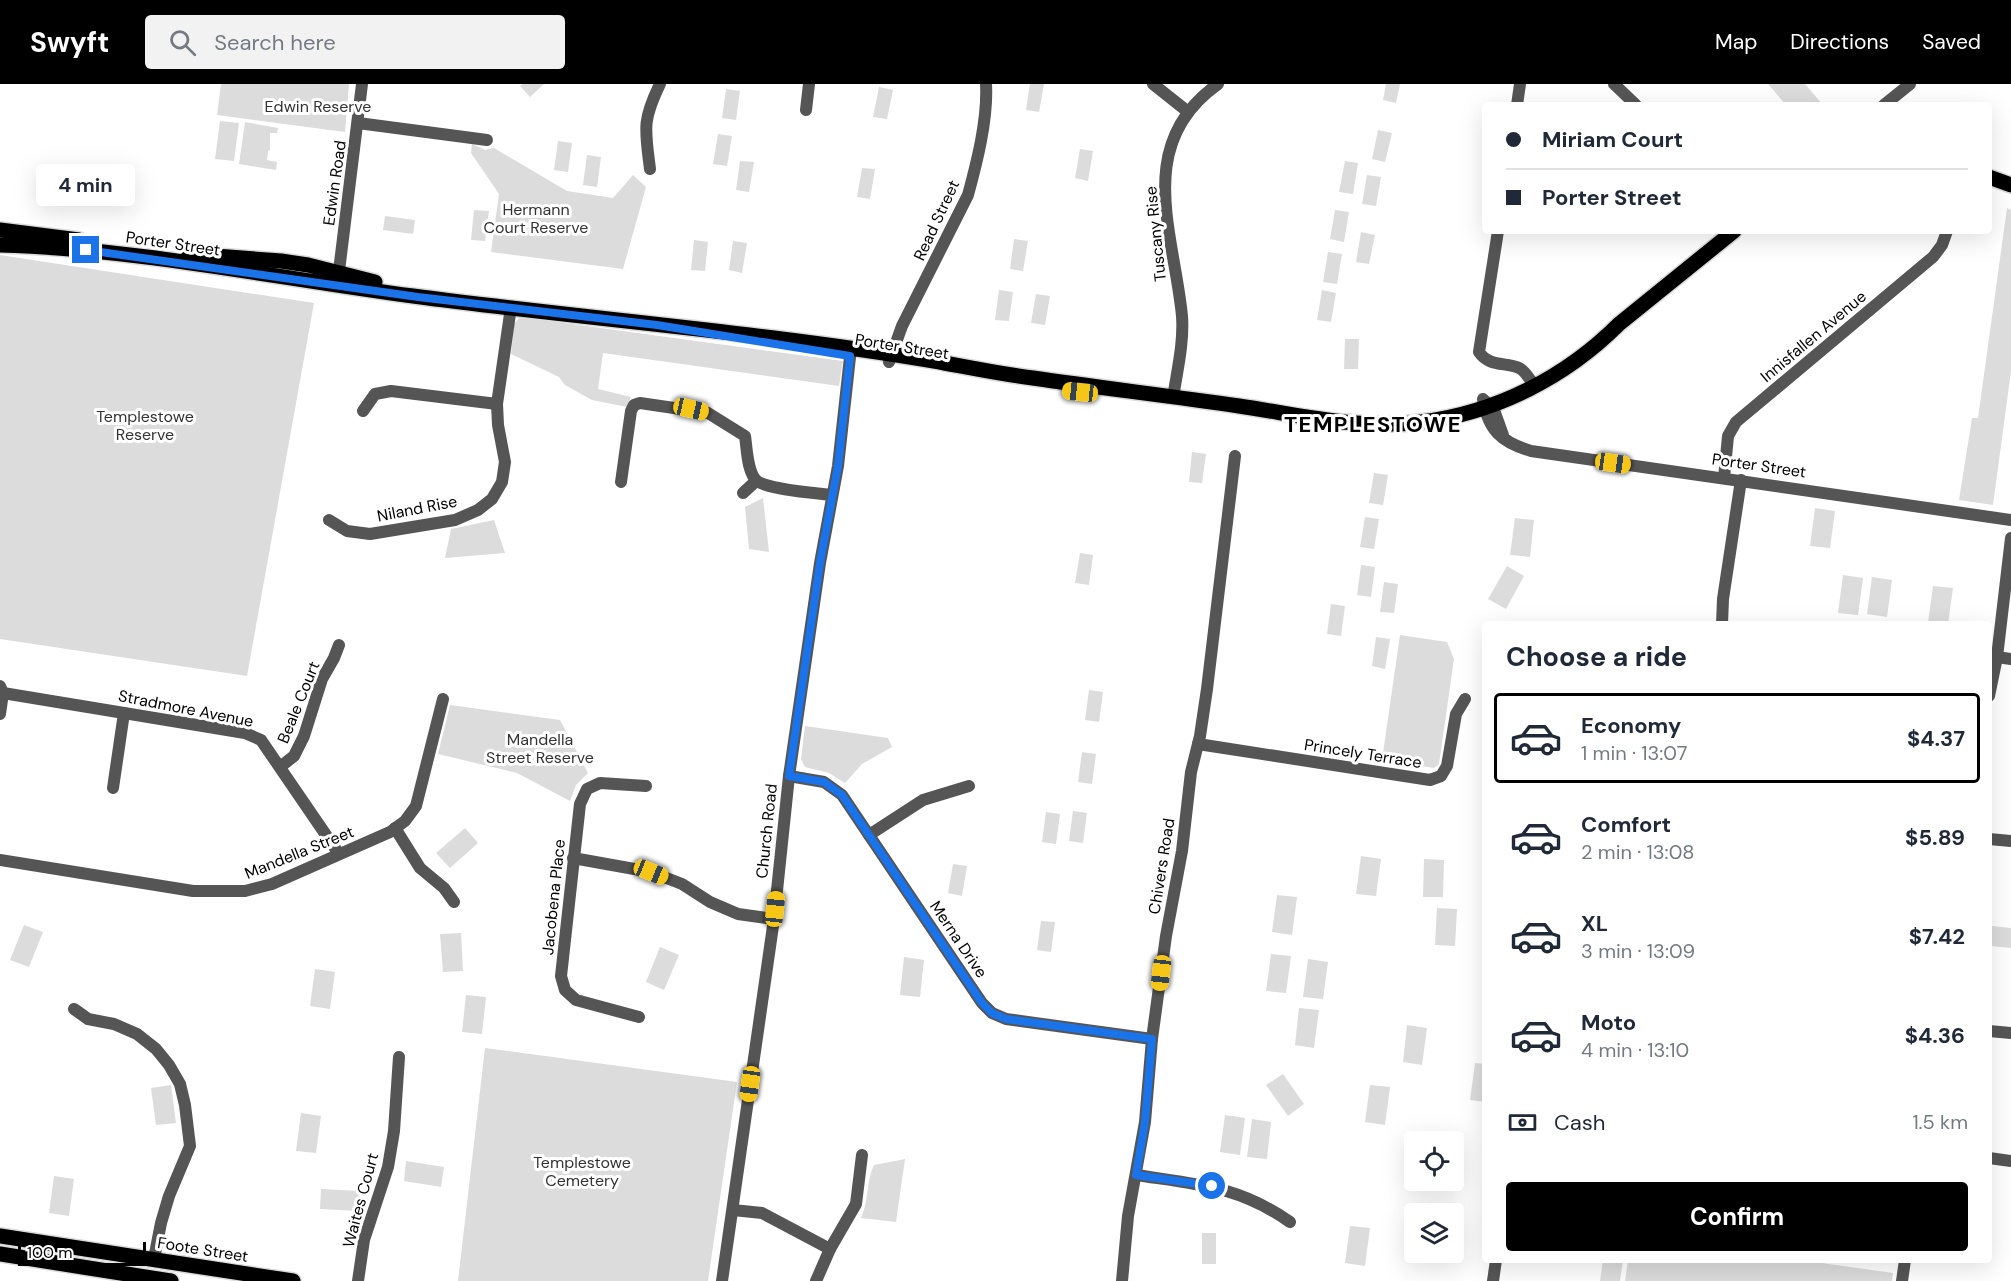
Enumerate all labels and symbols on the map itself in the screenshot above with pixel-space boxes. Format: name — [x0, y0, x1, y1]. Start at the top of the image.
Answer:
park label: Edwin Reserve — [265, 96, 371, 117]
street label: Edwin Road — [318, 139, 351, 227]
callout: 4 min — [36, 163, 136, 205]
street label: Read Street — [909, 177, 964, 264]
street label: Tuscany Rise — [1140, 185, 1171, 283]
park label: Hermann Court Reserve — [484, 199, 588, 238]
street label: Porter Street — [124, 226, 221, 260]
route end — [72, 236, 99, 263]
street label: Innisfallen Avenue — [1756, 286, 1871, 387]
street label: Porter Street — [853, 329, 950, 364]
car — [1061, 381, 1099, 403]
car — [671, 396, 711, 422]
park label: Templestowe Reserve — [96, 406, 194, 445]
district label: TEMPLESTOWE — [1284, 410, 1462, 439]
street label: Porter Street — [1710, 448, 1807, 482]
car — [1594, 452, 1632, 474]
street label: Niland Rise — [375, 490, 459, 527]
street label: Beale Court — [272, 658, 324, 746]
street label: Stradmore Avenue — [117, 685, 255, 732]
park label: Mandella Street Reserve — [486, 729, 594, 768]
street label: Princely Terrace — [1303, 734, 1423, 773]
street label: Church Road — [751, 783, 782, 880]
street label: Chivers Road — [1144, 816, 1179, 916]
street label: Mandella Street — [242, 821, 357, 884]
street label: Jacobena Place — [537, 838, 570, 956]
car — [631, 857, 671, 887]
car — [764, 890, 786, 928]
street label: Merna Drive — [925, 897, 992, 982]
car — [1150, 954, 1172, 992]
car — [739, 1065, 761, 1103]
street label: Waites Court — [338, 1151, 383, 1250]
park label: Templestowe Cemetery — [533, 1152, 631, 1191]
route start — [1198, 1172, 1225, 1199]
street label: Foote Street — [156, 1232, 250, 1267]
scale bar — [18, 1239, 146, 1266]

